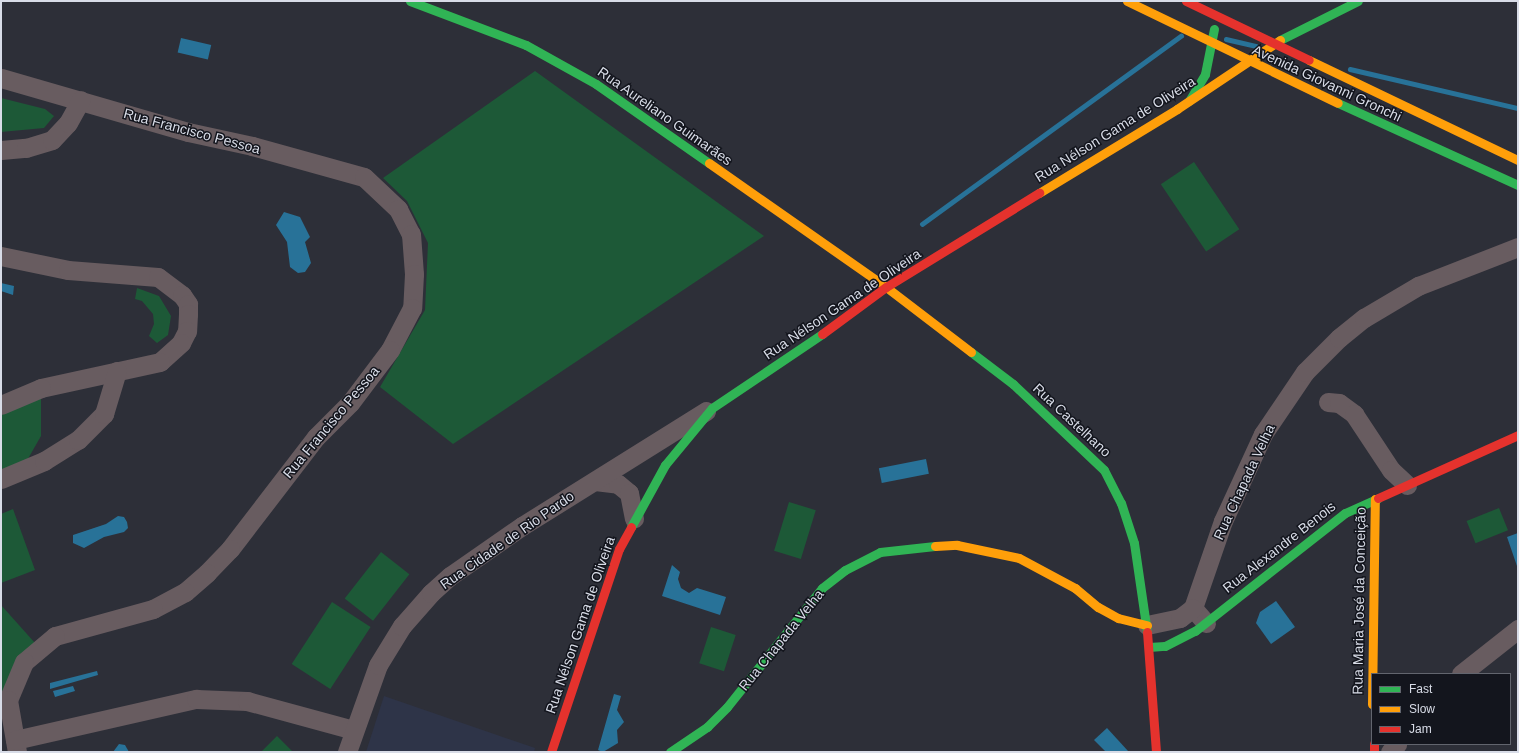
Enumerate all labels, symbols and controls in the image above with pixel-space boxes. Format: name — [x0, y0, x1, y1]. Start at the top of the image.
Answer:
street label: Avenida Giovanni Gronchi — [1250, 41, 1404, 125]
street label: Rua Aureliano Guimarães — [594, 63, 736, 169]
street label: Rua Nélson Gama de Oliveira — [1032, 73, 1198, 185]
street label: Rua Francisco Pessoa — [122, 105, 262, 157]
street label: Rua Nélson Gama de Oliveira — [760, 245, 924, 363]
street label: Rua Francisco Pessoa — [279, 363, 383, 481]
street label: Rua Castelhano — [1030, 380, 1114, 460]
street label: Rua Chapada Velha — [1210, 422, 1278, 542]
street label: Rua Cidade de Rio Pardo — [437, 487, 577, 593]
street label: Rua Alexandre Benois — [1219, 497, 1339, 597]
street label: Rua Maria José da Conceição — [1349, 507, 1369, 695]
street label: Rua Nélson Gama de Oliveira — [542, 534, 618, 716]
street label: Rua Chapada Velha — [735, 586, 827, 694]
legend — [1371, 673, 1511, 745]
text: Fast — [1409, 682, 1432, 696]
text: Slow — [1409, 702, 1435, 716]
text: Jam — [1409, 722, 1432, 736]

